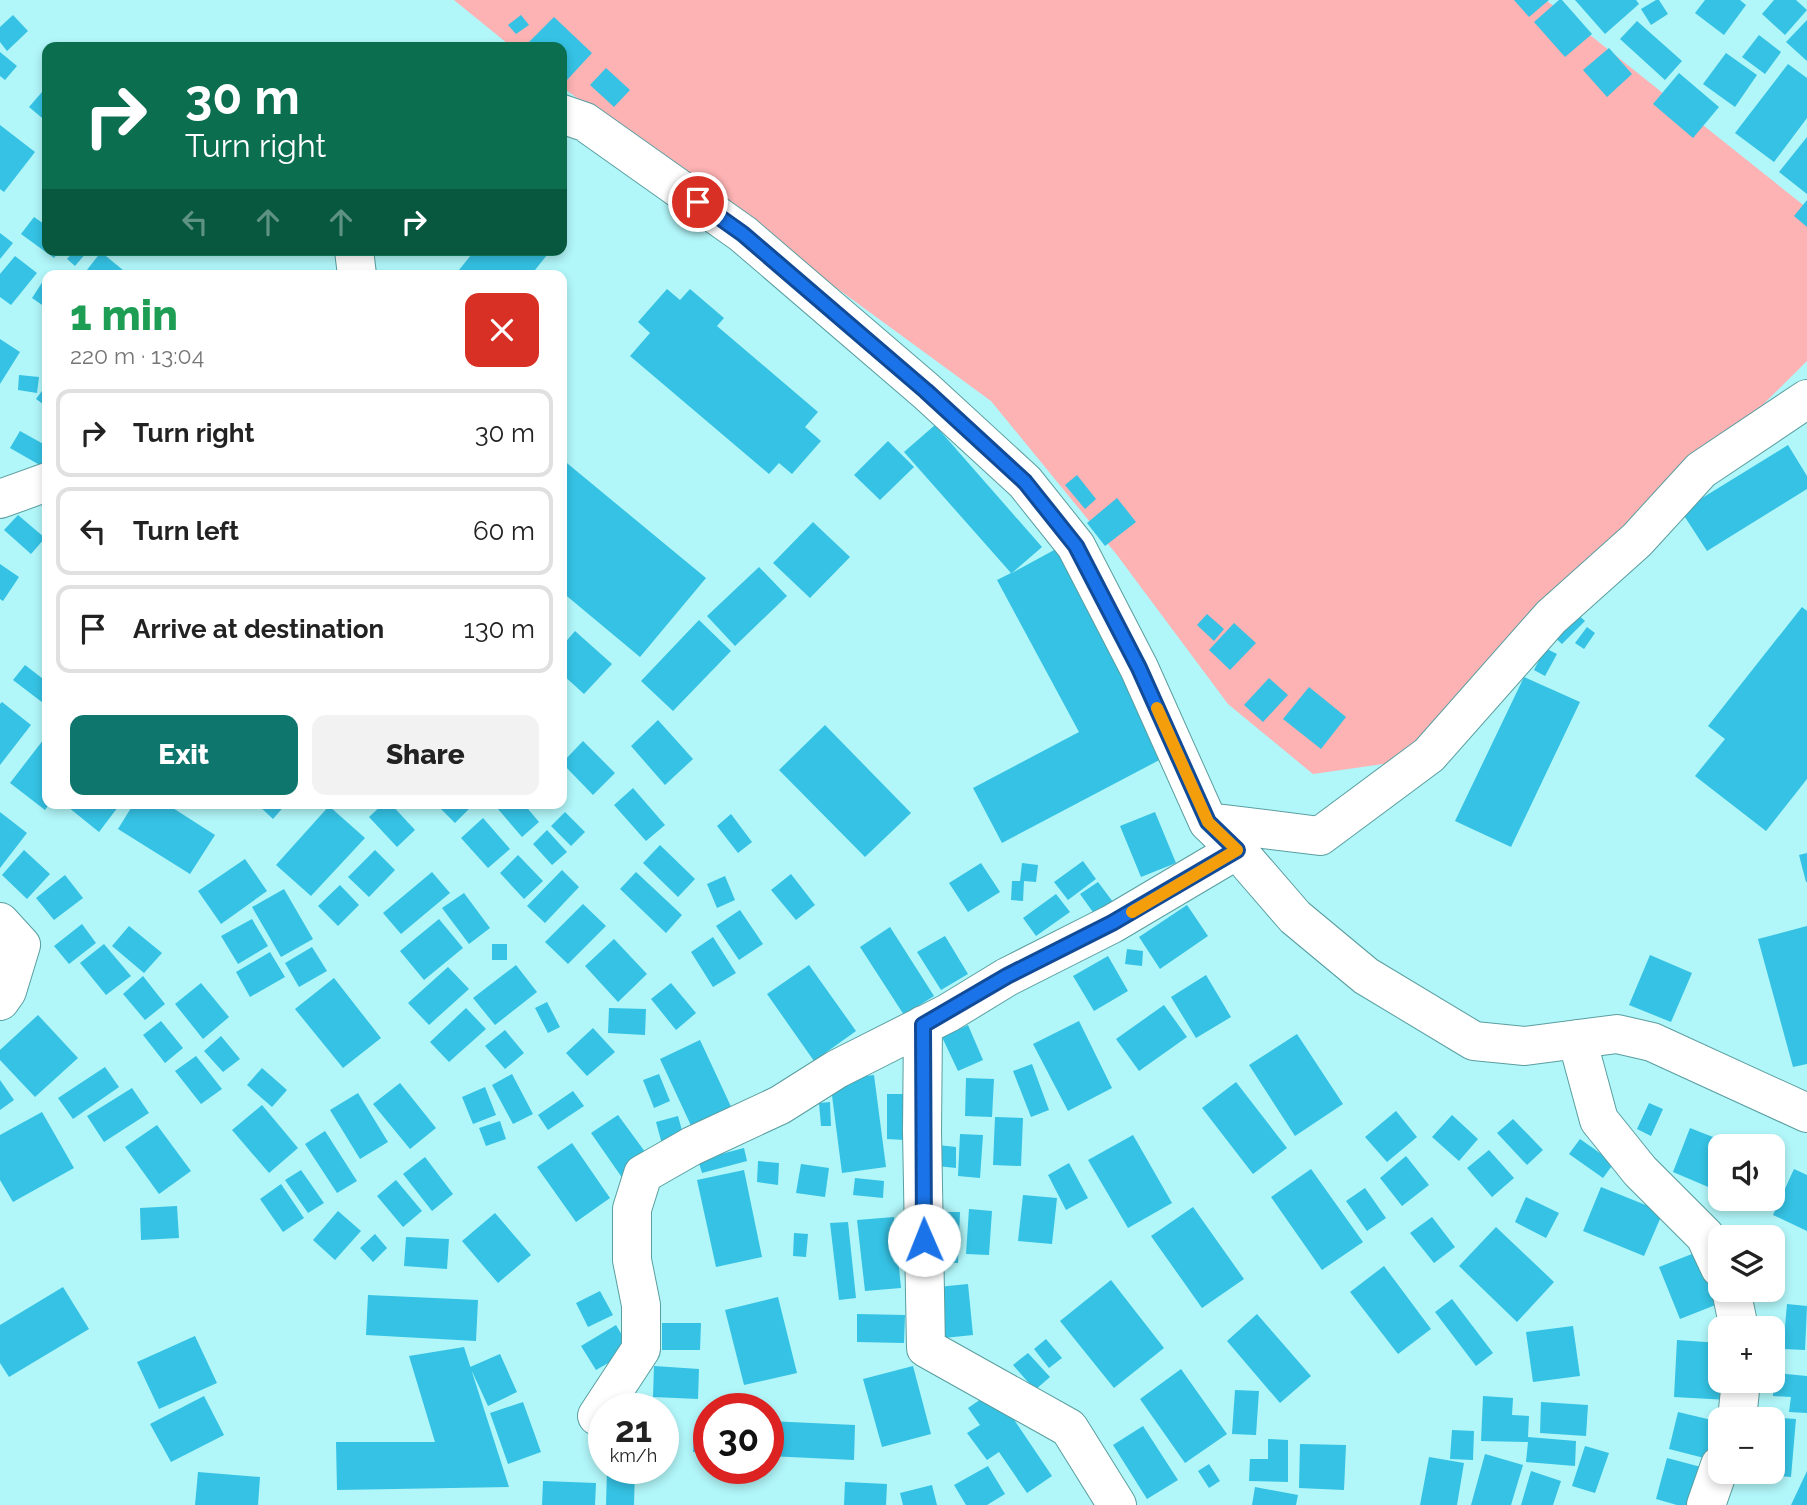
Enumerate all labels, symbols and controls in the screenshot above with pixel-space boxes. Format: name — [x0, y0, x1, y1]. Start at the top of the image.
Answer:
text: 30 m — [185, 68, 300, 125]
icon: right — [70, 70, 161, 161]
text: Turn right — [185, 127, 326, 164]
pin — [668, 172, 728, 232]
icon: arrive — [679, 183, 717, 221]
icon: left — [176, 203, 214, 241]
icon: ahead — [249, 203, 287, 241]
icon: ahead — [322, 203, 360, 241]
icon: right — [395, 203, 433, 241]
text: 1 min — [70, 291, 178, 340]
button: close — [465, 293, 539, 367]
text: 220 m · 13:04 — [70, 342, 204, 369]
icon: right — [74, 414, 112, 452]
text: Turn right — [133, 418, 254, 448]
text: 30 m — [475, 418, 535, 448]
icon: left — [74, 512, 112, 550]
text: Turn left — [133, 516, 239, 546]
text: 60 m — [473, 516, 535, 546]
icon: arrive — [74, 610, 112, 648]
text: Arrive at destination — [133, 614, 384, 644]
text: 130 m — [464, 614, 535, 644]
button: Exit — [70, 715, 298, 795]
button: Share — [312, 715, 539, 795]
map controls — [1708, 1134, 1785, 1484]
button: sound — [1708, 1134, 1785, 1211]
position arrow — [887, 1203, 961, 1277]
button: layers — [1708, 1225, 1785, 1302]
button: + — [1708, 1316, 1785, 1393]
speed limit sign: 30 — [693, 1393, 784, 1484]
button: − — [1708, 1407, 1785, 1484]
text: 21 — [615, 1409, 652, 1450]
text: km/h — [610, 1445, 657, 1466]

